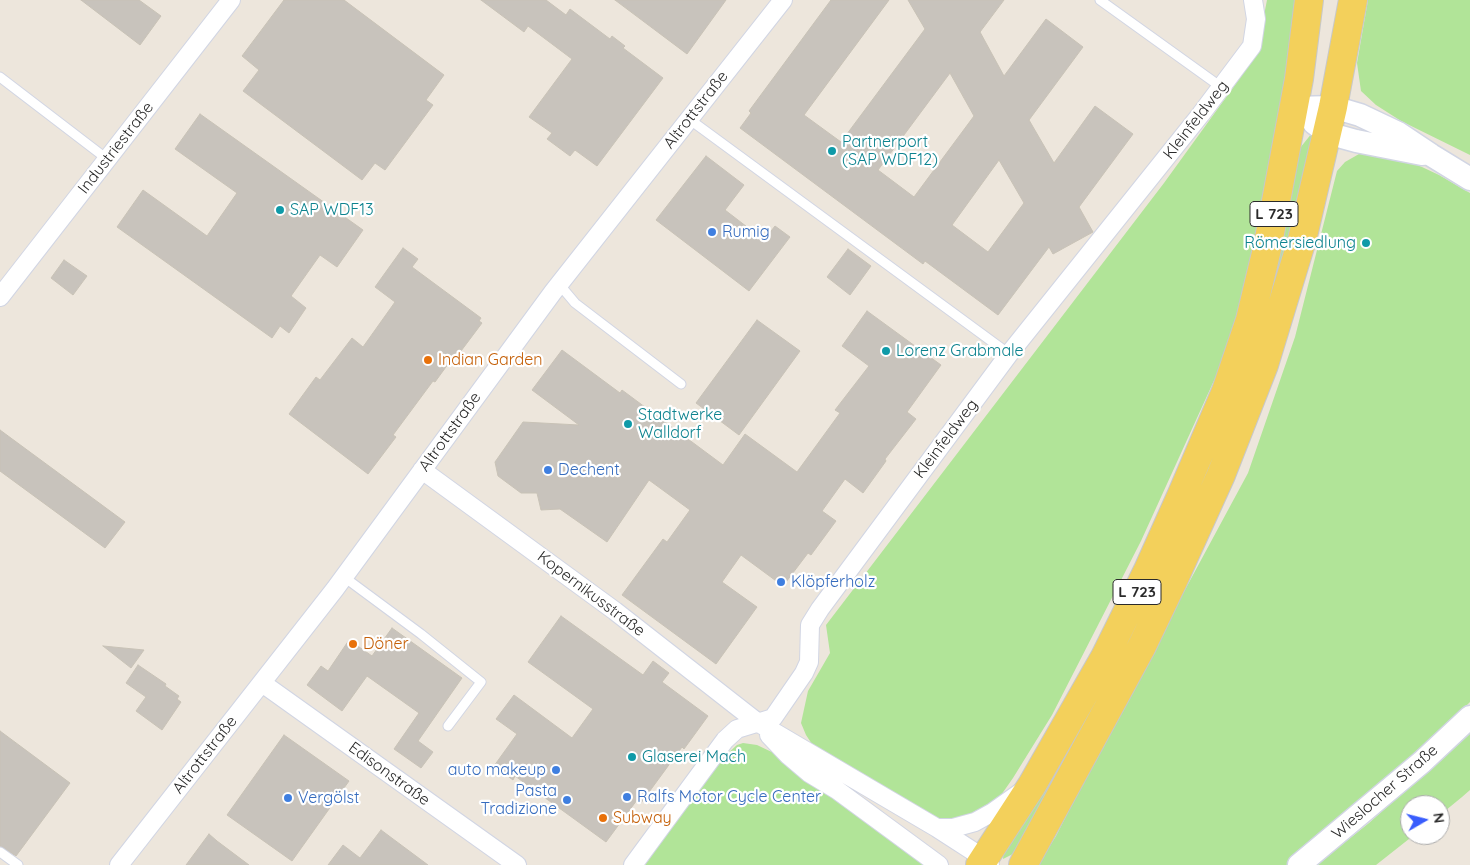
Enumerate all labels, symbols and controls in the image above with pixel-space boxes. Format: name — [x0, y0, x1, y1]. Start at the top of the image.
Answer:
street label: Altrottstraße — [660, 67, 732, 153]
street label: Kleinfeldweg — [1159, 77, 1233, 163]
street label: Industriestraße — [74, 98, 158, 198]
place label: Partnerport (SAP WDF12) — [842, 132, 938, 170]
marker: Partnerport (SAP WDF12) — [826, 145, 838, 157]
place label: SAP WDF13 — [290, 200, 374, 220]
road number: L 723 — [1250, 202, 1298, 226]
marker: SAP WDF13 — [274, 204, 286, 216]
place label: Rumig — [722, 222, 770, 242]
marker: Rumig — [706, 226, 718, 238]
place label: Römersiedlung — [1244, 233, 1356, 253]
marker: Römersiedlung — [1360, 237, 1372, 249]
place label: Lorenz Grabmale — [896, 341, 1024, 361]
marker: Lorenz Grabmale — [880, 345, 892, 357]
place label: Indian Garden — [438, 350, 543, 370]
marker: Indian Garden — [422, 354, 434, 366]
street label: Altrottstraße — [415, 389, 485, 475]
street label: Kleinfeldweg — [910, 396, 982, 482]
place label: Stadtwerke Walldorf — [638, 405, 722, 443]
marker: Stadtwerke Walldorf — [622, 418, 634, 430]
place label: Dechent — [558, 460, 620, 480]
marker: Dechent — [542, 464, 554, 476]
street label: Kopernikusstraße — [533, 547, 649, 641]
place label: Klöpferholz — [791, 572, 875, 592]
marker: Klöpferholz — [775, 576, 787, 588]
road number: L 723 — [1113, 580, 1161, 604]
place label: Döner — [363, 634, 409, 654]
marker: Döner — [347, 638, 359, 650]
street label: Altrottstraße — [169, 712, 241, 798]
street label: Edisonstraße — [345, 738, 433, 810]
street label: Wieslocher Straße — [1328, 741, 1442, 843]
place label: Glaserei Mach — [642, 747, 746, 767]
marker: Glaserei Mach — [626, 751, 638, 763]
place label: auto makeup — [448, 760, 546, 780]
marker: auto makeup — [550, 764, 562, 776]
place label: Pasta Tradizione — [480, 781, 557, 819]
place label: Ralfs Motor Cycle Center — [637, 787, 821, 807]
place label: Vergölst — [298, 788, 359, 808]
marker: Ralfs Motor Cycle Center — [621, 791, 633, 803]
marker: Vergölst — [282, 792, 294, 804]
marker: Pasta Tradizione — [561, 794, 573, 806]
north arrow — [1400, 795, 1450, 845]
place label: Subway — [613, 808, 672, 828]
marker: Subway — [597, 812, 609, 824]
text: N — [1429, 812, 1448, 824]

